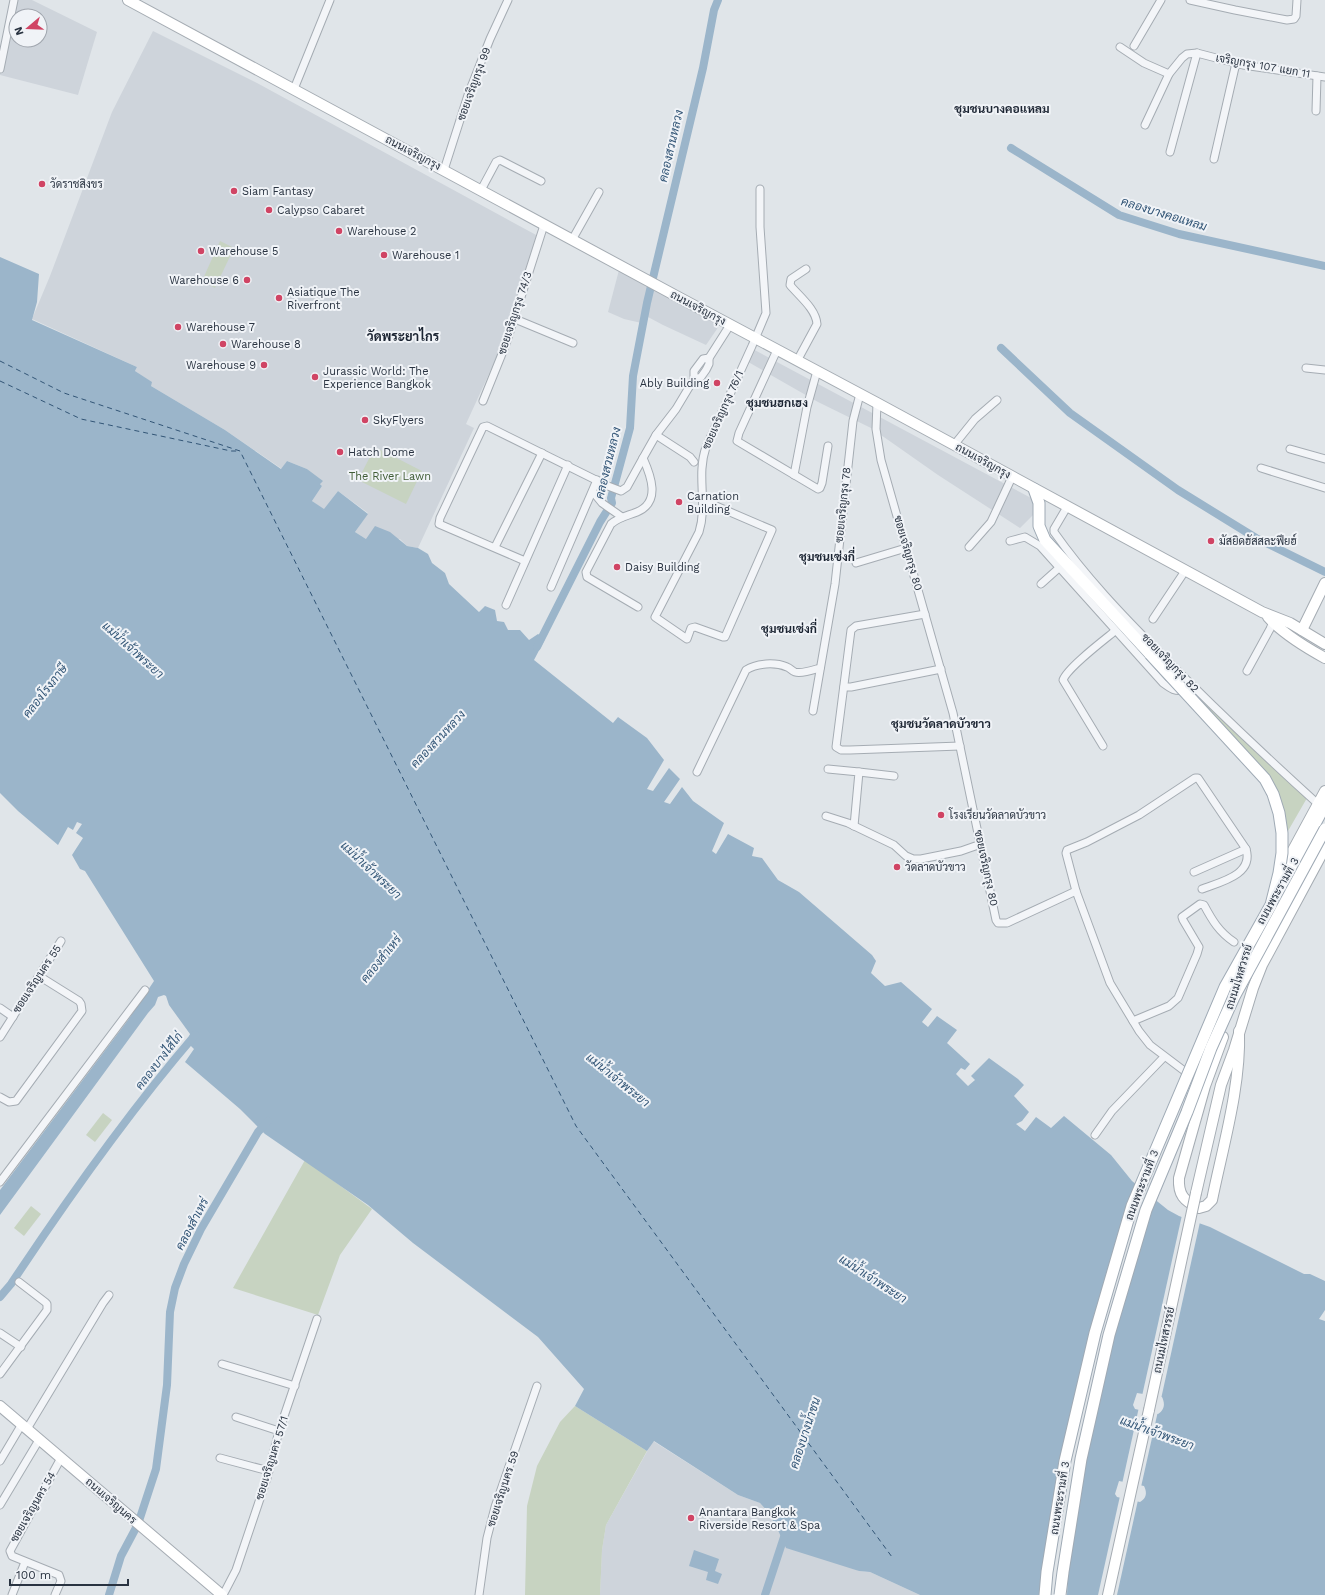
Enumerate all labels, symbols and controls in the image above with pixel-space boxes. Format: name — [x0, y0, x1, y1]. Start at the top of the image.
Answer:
north arrow — [8, 8, 48, 48]
text: N — [12, 25, 26, 37]
street label: ซอยเจริญกรุง 99 — [455, 45, 495, 123]
street label: เจริญกรุง 107 แยก 11 — [1214, 51, 1311, 83]
district label: ชุมชนบางคอแหลม — [954, 102, 1050, 117]
water label: คลองสวนหลวง — [656, 108, 686, 183]
street label: ถนนเจริญกรุง — [382, 133, 443, 175]
place label: วัดราชสิงขร — [50, 177, 103, 191]
marker: วัดราชสิงขร — [37, 179, 47, 189]
place label: Siam Fantasy — [242, 185, 314, 198]
marker: Siam Fantasy — [229, 186, 239, 196]
water label: คลองบางคอแหลม — [1119, 194, 1209, 234]
place label: Calypso Cabaret — [277, 204, 365, 217]
marker: Calypso Cabaret — [264, 205, 274, 215]
place label: Warehouse 2 — [347, 225, 417, 238]
marker: Warehouse 2 — [334, 226, 344, 236]
place label: Warehouse 5 — [209, 245, 279, 258]
marker: Warehouse 5 — [196, 246, 206, 256]
place label: Warehouse 1 — [392, 249, 459, 262]
marker: Warehouse 1 — [379, 250, 389, 260]
street label: ซอยเจริญกรุง 74/3 — [495, 270, 537, 357]
place label: Warehouse 6 — [169, 274, 239, 287]
marker: Warehouse 6 — [242, 275, 252, 285]
place label: Asiatique The Riverfront — [287, 286, 360, 312]
street label: ถนนเจริญกรุง — [667, 288, 728, 330]
marker: Asiatique The Riverfront — [274, 293, 284, 303]
place label: Warehouse 7 — [186, 321, 255, 334]
marker: Warehouse 7 — [173, 322, 183, 332]
district label: วัดพระยาไกร — [367, 327, 440, 344]
place label: Warehouse 8 — [231, 338, 301, 351]
marker: Warehouse 8 — [218, 339, 228, 349]
place label: Warehouse 9 — [186, 359, 256, 372]
marker: Warehouse 9 — [259, 360, 269, 370]
place label: Jurassic World: The Experience Bangkok — [323, 365, 431, 391]
street label: ซอยเจริญกรุง 76/1 — [700, 368, 748, 452]
marker: Jurassic World: The Experience Bangkok — [310, 372, 320, 382]
place label: Ably Building — [640, 377, 709, 390]
marker: Ably Building — [712, 378, 722, 388]
district label: ชุมชนฮกเฮง — [746, 396, 808, 411]
place label: SkyFlyers — [373, 414, 424, 427]
marker: SkyFlyers — [360, 415, 370, 425]
water label: คลองสวนหลวง — [592, 425, 624, 500]
street label: ถนนเจริญกรุง — [952, 441, 1013, 483]
place label: Hatch Dome — [348, 446, 415, 459]
marker: Hatch Dome — [335, 447, 345, 457]
street label: ซอยเจริญกรุง 78 — [833, 466, 855, 544]
park label: The River Lawn — [349, 470, 431, 483]
place label: Carnation Building — [687, 490, 739, 516]
marker: Carnation Building — [674, 497, 684, 507]
street label: ซอยเจริญกรุง 80 — [889, 514, 925, 593]
place label: มัสยิดฮัสสละฟียฮ์ — [1219, 533, 1297, 548]
marker: มัสยิดฮัสสละฟียฮ์ — [1206, 536, 1216, 546]
district label: ชุมชนเซ่งกี่ — [799, 546, 855, 565]
place label: Daisy Building — [625, 561, 700, 574]
marker: Daisy Building — [612, 562, 622, 572]
water label: แม่น้ำเจ้าพระยา — [100, 616, 169, 681]
district label: ชุมชนเซ่งกี่ — [761, 618, 817, 637]
street label: ซอยเจริญกรุง 82 — [1137, 631, 1201, 697]
water label: คลองโรงภาษี — [19, 660, 71, 720]
water label: คลองสวนหลวง — [408, 707, 469, 771]
district label: ชุมชนวัดลาดบัวขาว — [891, 717, 991, 732]
place label: โรงเรียนวัดลาดบัวขาว — [948, 807, 1046, 822]
marker: โรงเรียนวัดลาดบัวขาว — [936, 810, 946, 820]
street label: ซอยเจริญกรุง 80 — [970, 829, 1000, 908]
water label: แม่น้ำเจ้าพระยา — [338, 836, 407, 902]
street label: ถนนพระรามที่ 3 — [1250, 853, 1302, 927]
place label: วัดลาดบัวขาว — [905, 860, 966, 874]
marker: วัดลาดบัวขาว — [892, 862, 902, 872]
water label: คลองสำเหร่ — [358, 932, 405, 985]
street label: ซอยเจริญนคร 55 — [10, 942, 64, 1016]
street label: ถนนมไหสวรรย์ — [1221, 942, 1255, 1011]
water label: คลองบางไส้ไก่ — [131, 1028, 186, 1092]
water label: แม่น้ำเจ้าพระยา — [583, 1047, 655, 1110]
street label: ถนนพระรามที่ 3 — [1118, 1146, 1161, 1222]
water label: คลองสำเหร่ — [173, 1195, 212, 1252]
water label: แม่น้ำเจ้าพระยา — [837, 1249, 912, 1306]
street label: ถนนมไหสวรรย์ — [1149, 1305, 1177, 1374]
water label: คลองบางน้ำชน — [783, 1394, 823, 1470]
water label: แม่น้ำเจ้าพระยา — [1118, 1409, 1197, 1453]
street label: ซอยเจริญนคร 57/1 — [253, 1414, 291, 1502]
street label: ซอยเจริญนคร 59 — [485, 1449, 522, 1529]
street label: ถนนพระรามที่ 3 — [1043, 1459, 1072, 1536]
street label: ซอยเจริญนคร 54 — [8, 1469, 59, 1545]
street label: ถนนเจริญนคร — [83, 1475, 139, 1527]
place label: Anantara Bangkok Riverside Resort & Spa — [699, 1506, 820, 1532]
marker: Anantara Bangkok Riverside Resort & Spa — [686, 1513, 696, 1523]
scale bar — [10, 1561, 128, 1587]
text: 100 m — [16, 1568, 51, 1582]

